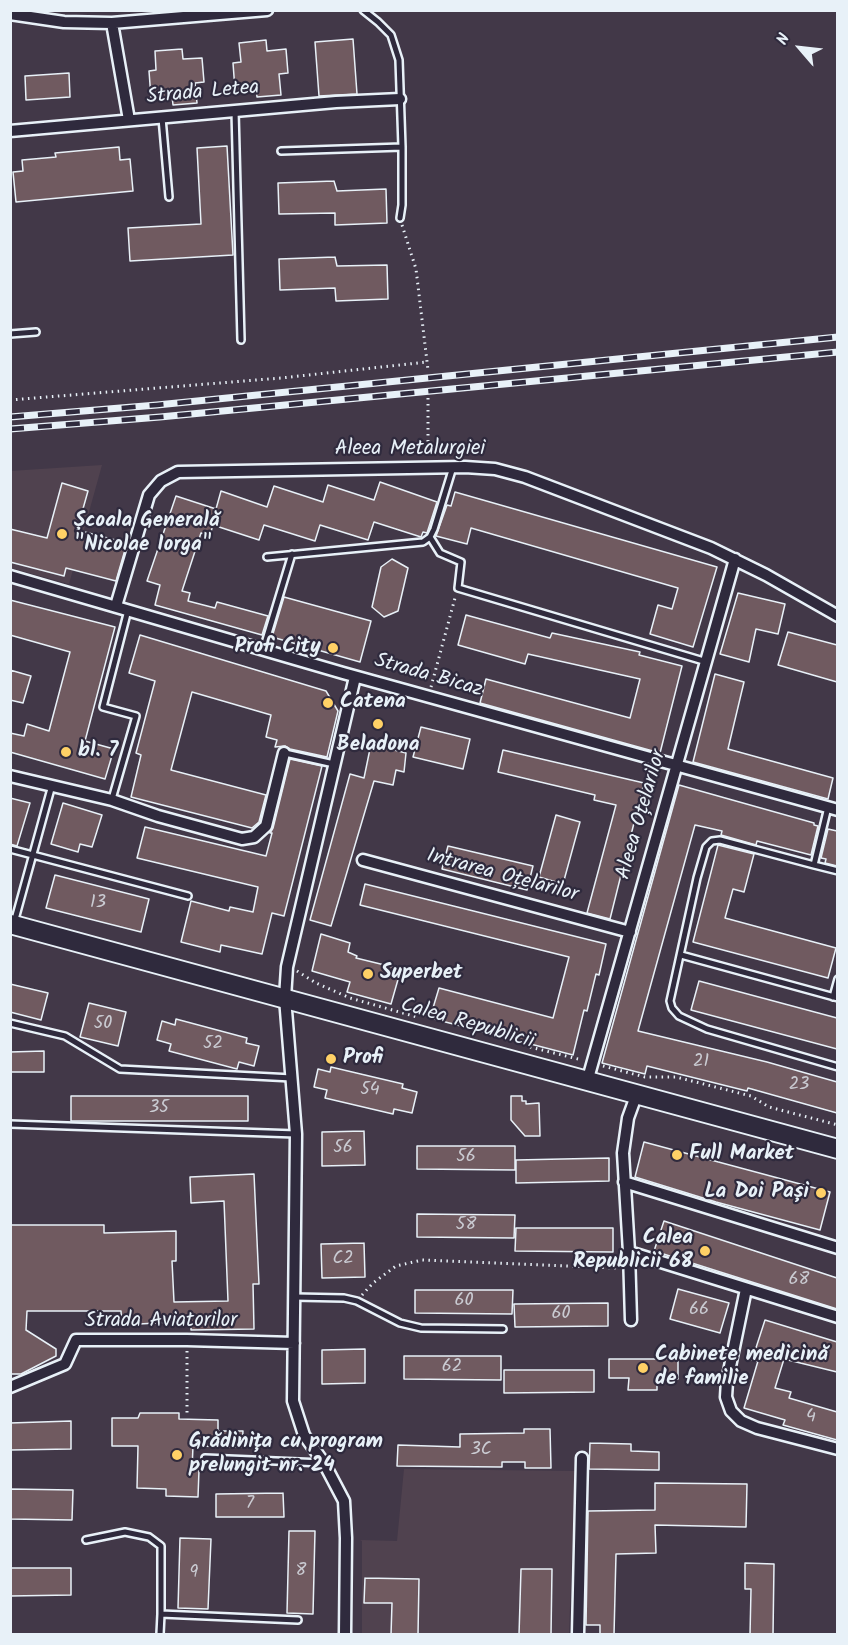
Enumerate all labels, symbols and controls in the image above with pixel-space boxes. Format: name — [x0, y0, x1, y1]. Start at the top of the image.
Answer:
north arrow — [770, 18, 830, 78]
text: N — [770, 29, 797, 50]
street label: Strada Letea — [146, 77, 260, 111]
street label: Aleea Metalurgiei — [335, 437, 485, 463]
place label: Școala Generală "Nicolae Iorga" — [74, 509, 220, 559]
marker: Școala Generală "Nicolae Iorga" — [55, 527, 69, 541]
place label: Profi City — [235, 635, 321, 661]
marker: Profi City — [326, 641, 340, 655]
street label: Strada Bicaz — [371, 650, 485, 704]
place label: Catena — [340, 690, 406, 716]
marker: Catena — [321, 696, 335, 710]
marker: Beladona — [371, 717, 385, 731]
place label: Beladona — [337, 733, 419, 759]
place label: bl. 7 — [78, 739, 118, 765]
marker: bl. 7 — [59, 745, 73, 759]
street label: Aleea Oțelarilor — [612, 747, 674, 883]
street label: Intrarea Oțelarilor — [423, 845, 581, 909]
house number: 13 — [90, 893, 106, 915]
place label: Superbet — [380, 961, 463, 987]
marker: Superbet — [361, 967, 375, 981]
street label: Calea Republicii — [397, 994, 537, 1056]
house number: 50 — [94, 1014, 112, 1036]
house number: 52 — [203, 1034, 223, 1056]
place label: Profi — [343, 1046, 383, 1072]
marker: Profi — [324, 1052, 338, 1066]
house number: 21 — [693, 1052, 709, 1074]
house number: 23 — [789, 1075, 809, 1097]
house number: 54 — [360, 1080, 380, 1102]
house number: 35 — [149, 1098, 169, 1120]
house number: 56 — [333, 1138, 353, 1160]
place label: Full Market — [689, 1142, 794, 1168]
house number: 56 — [456, 1147, 476, 1169]
marker: Full Market — [670, 1148, 684, 1162]
place label: La Doi Pași — [704, 1180, 809, 1206]
marker: La Doi Pași — [814, 1186, 828, 1200]
house number: 58 — [456, 1215, 476, 1237]
place label: Calea Republicii 68 — [573, 1226, 693, 1276]
marker: Calea Republicii 68 — [698, 1244, 712, 1258]
house number: C2 — [332, 1249, 354, 1271]
house number: 68 — [789, 1270, 809, 1292]
house number: 60 — [454, 1291, 474, 1313]
house number: 66 — [689, 1300, 709, 1322]
house number: 60 — [551, 1304, 571, 1326]
street label: Strada Aviatorilor — [85, 1309, 237, 1335]
place label: Cabinete medicină de familie — [655, 1343, 828, 1393]
house number: 62 — [442, 1357, 462, 1379]
marker: Cabinete medicină de familie — [636, 1361, 650, 1375]
house number: 4 — [806, 1407, 816, 1429]
place label: Grădinița cu program prelungit nr. 24 — [189, 1430, 383, 1480]
house number: 3C — [470, 1440, 492, 1462]
marker: Grădinița cu program prelungit nr. 24 — [170, 1448, 184, 1462]
house number: 7 — [246, 1494, 254, 1516]
house number: 8 — [296, 1561, 306, 1583]
house number: 9 — [190, 1563, 198, 1585]

